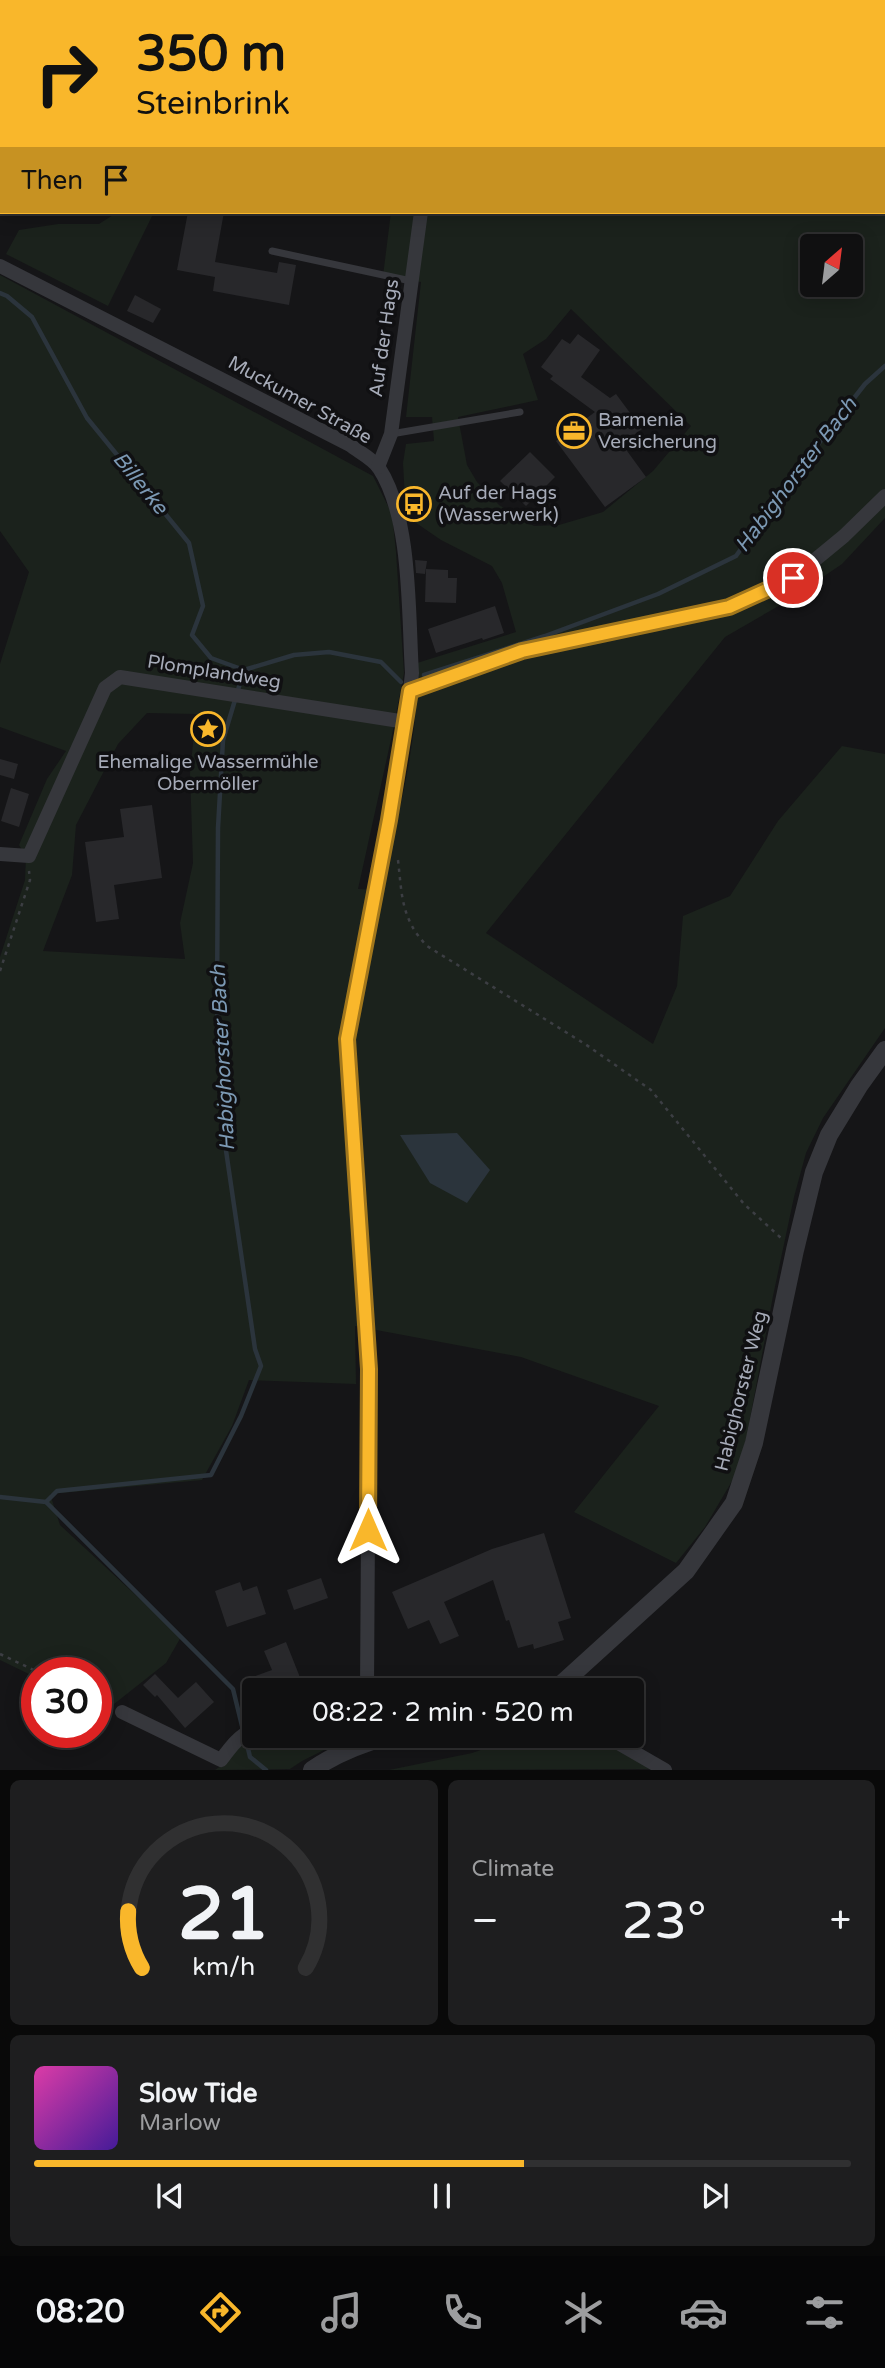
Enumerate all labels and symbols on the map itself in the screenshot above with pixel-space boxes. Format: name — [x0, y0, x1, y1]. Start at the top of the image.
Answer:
north arrow — [800, 234, 863, 298]
street label: Auf der Hags — [365, 278, 403, 398]
street label: Muckumer Straße — [224, 351, 376, 449]
water label: Habighorster Bach — [730, 392, 863, 557]
place label: Barmenia Versicherung — [598, 409, 717, 453]
office icon: Barmenia Versicherung — [555, 412, 593, 450]
water label: Billerke — [107, 447, 173, 520]
place label: Auf der Hags (Wasserwerk) — [438, 482, 559, 526]
bus stop icon: Auf der Hags (Wasserwerk) — [395, 485, 433, 523]
pin — [763, 548, 823, 608]
street label: Plomplandweg — [146, 651, 282, 693]
place icon: Ehemalige Wassermühle Obermöller — [189, 710, 227, 748]
place label: Ehemalige Wassermühle Obermöller — [97, 751, 319, 795]
water label: Habighorster Bach — [206, 963, 240, 1152]
street label: Habighorster Weg — [710, 1309, 772, 1473]
position arrow — [331, 1493, 405, 1567]
speed limit sign: 30 — [21, 1657, 112, 1748]

